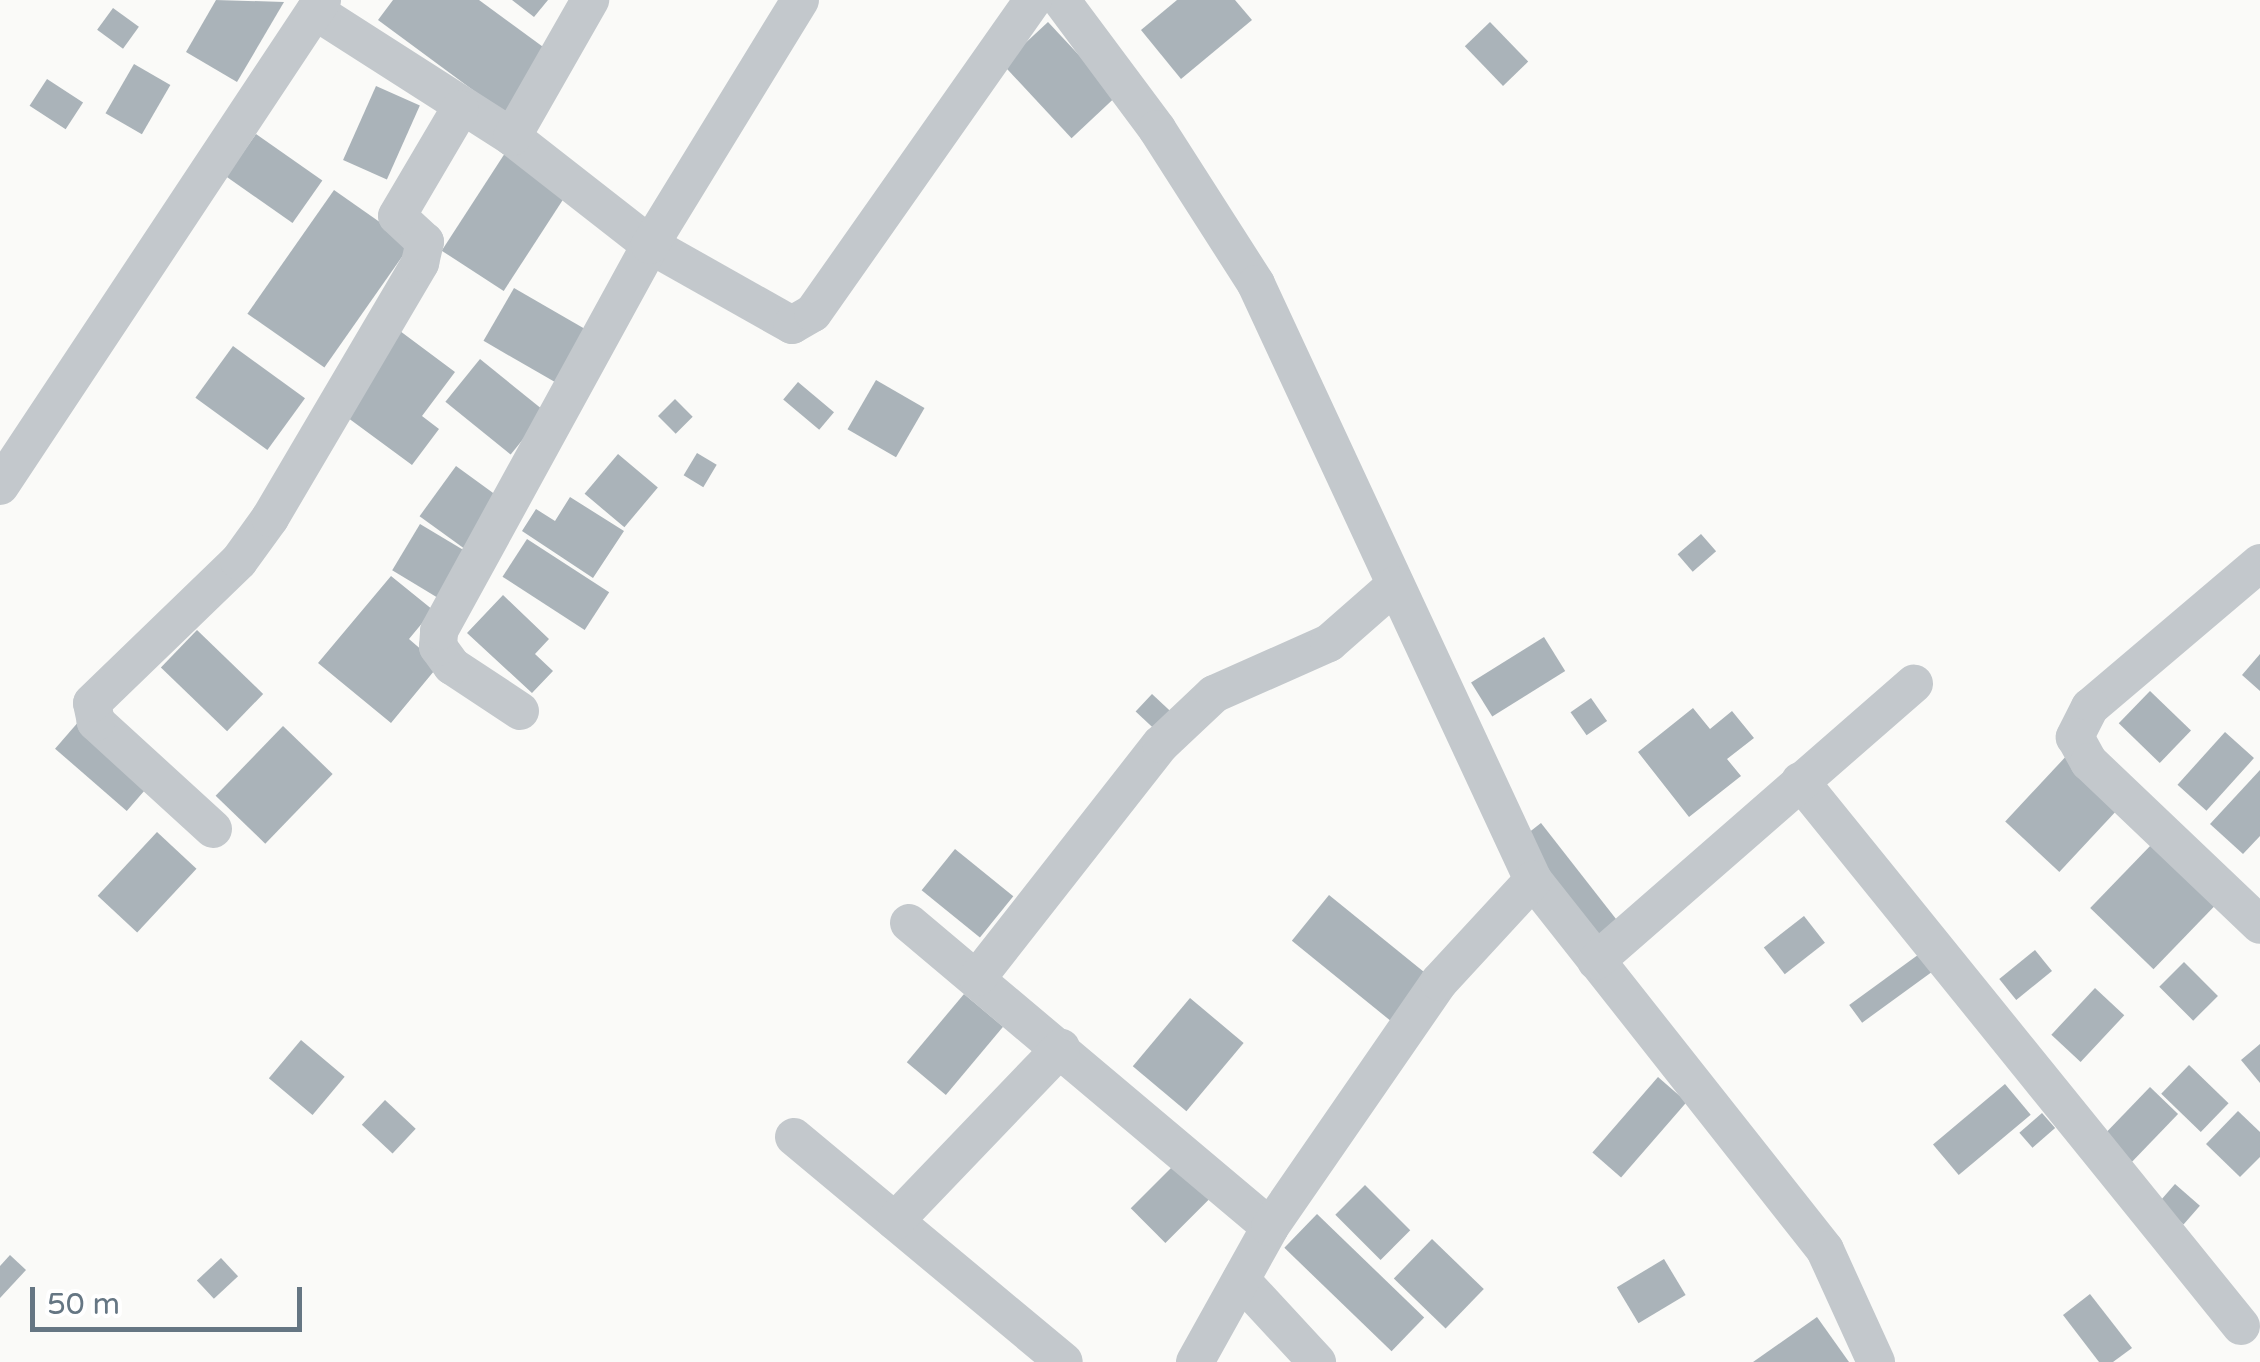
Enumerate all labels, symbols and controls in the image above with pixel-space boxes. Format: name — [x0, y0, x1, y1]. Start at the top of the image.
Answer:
scale bar — [35, 1267, 308, 1329]
text: 50 m — [47, 1286, 120, 1323]

